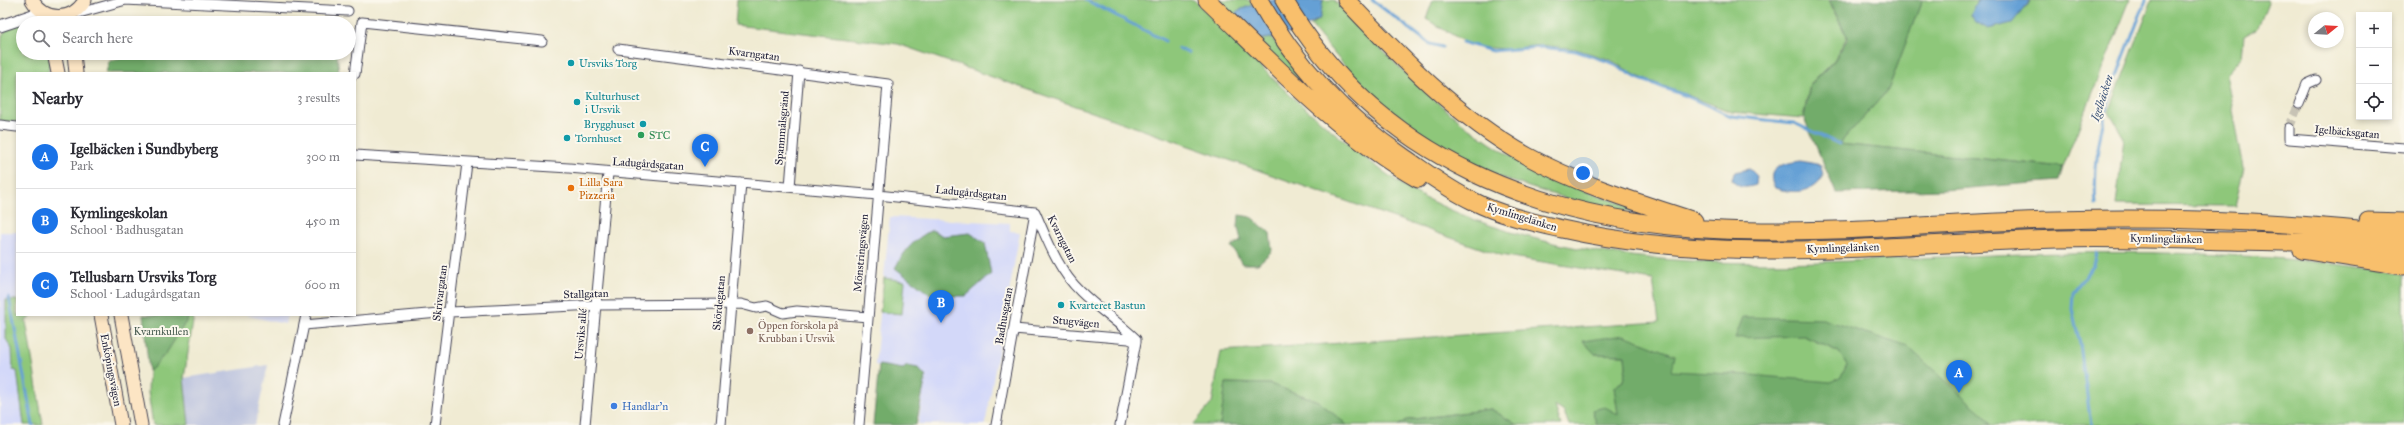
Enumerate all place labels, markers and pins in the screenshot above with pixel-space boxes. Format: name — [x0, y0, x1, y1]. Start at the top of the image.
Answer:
place label: Ursviks Torg — [579, 57, 638, 70]
marker: Ursviks Torg — [566, 58, 576, 68]
place label: Kulturhuset i Ursvik — [585, 90, 640, 116]
marker: Kulturhuset i Ursvik — [572, 97, 582, 107]
place label: Brygghuset — [584, 118, 635, 131]
marker: Brygghuset — [638, 119, 648, 129]
place label: STC — [649, 129, 670, 142]
marker: STC — [636, 130, 646, 140]
place label: Tornhuset — [575, 132, 622, 145]
marker: Tornhuset — [562, 133, 572, 143]
pin: C — [692, 134, 718, 167]
place label: Lilla Sara Pizzeria — [579, 176, 623, 202]
marker: Lilla Sara Pizzeria — [566, 183, 576, 193]
pin: B — [928, 290, 954, 323]
place label: Kvarteret Bastun — [1069, 299, 1145, 312]
marker: Kvarteret Bastun — [1056, 300, 1066, 310]
place label: Öppen förskola på Krubban i Ursvik — [758, 318, 839, 345]
marker: Öppen förskola på Krubban i Ursvik — [745, 326, 755, 336]
pin: A — [1946, 360, 1972, 393]
place label: Handlar'n — [622, 400, 668, 413]
marker: Handlar'n — [609, 401, 619, 411]

